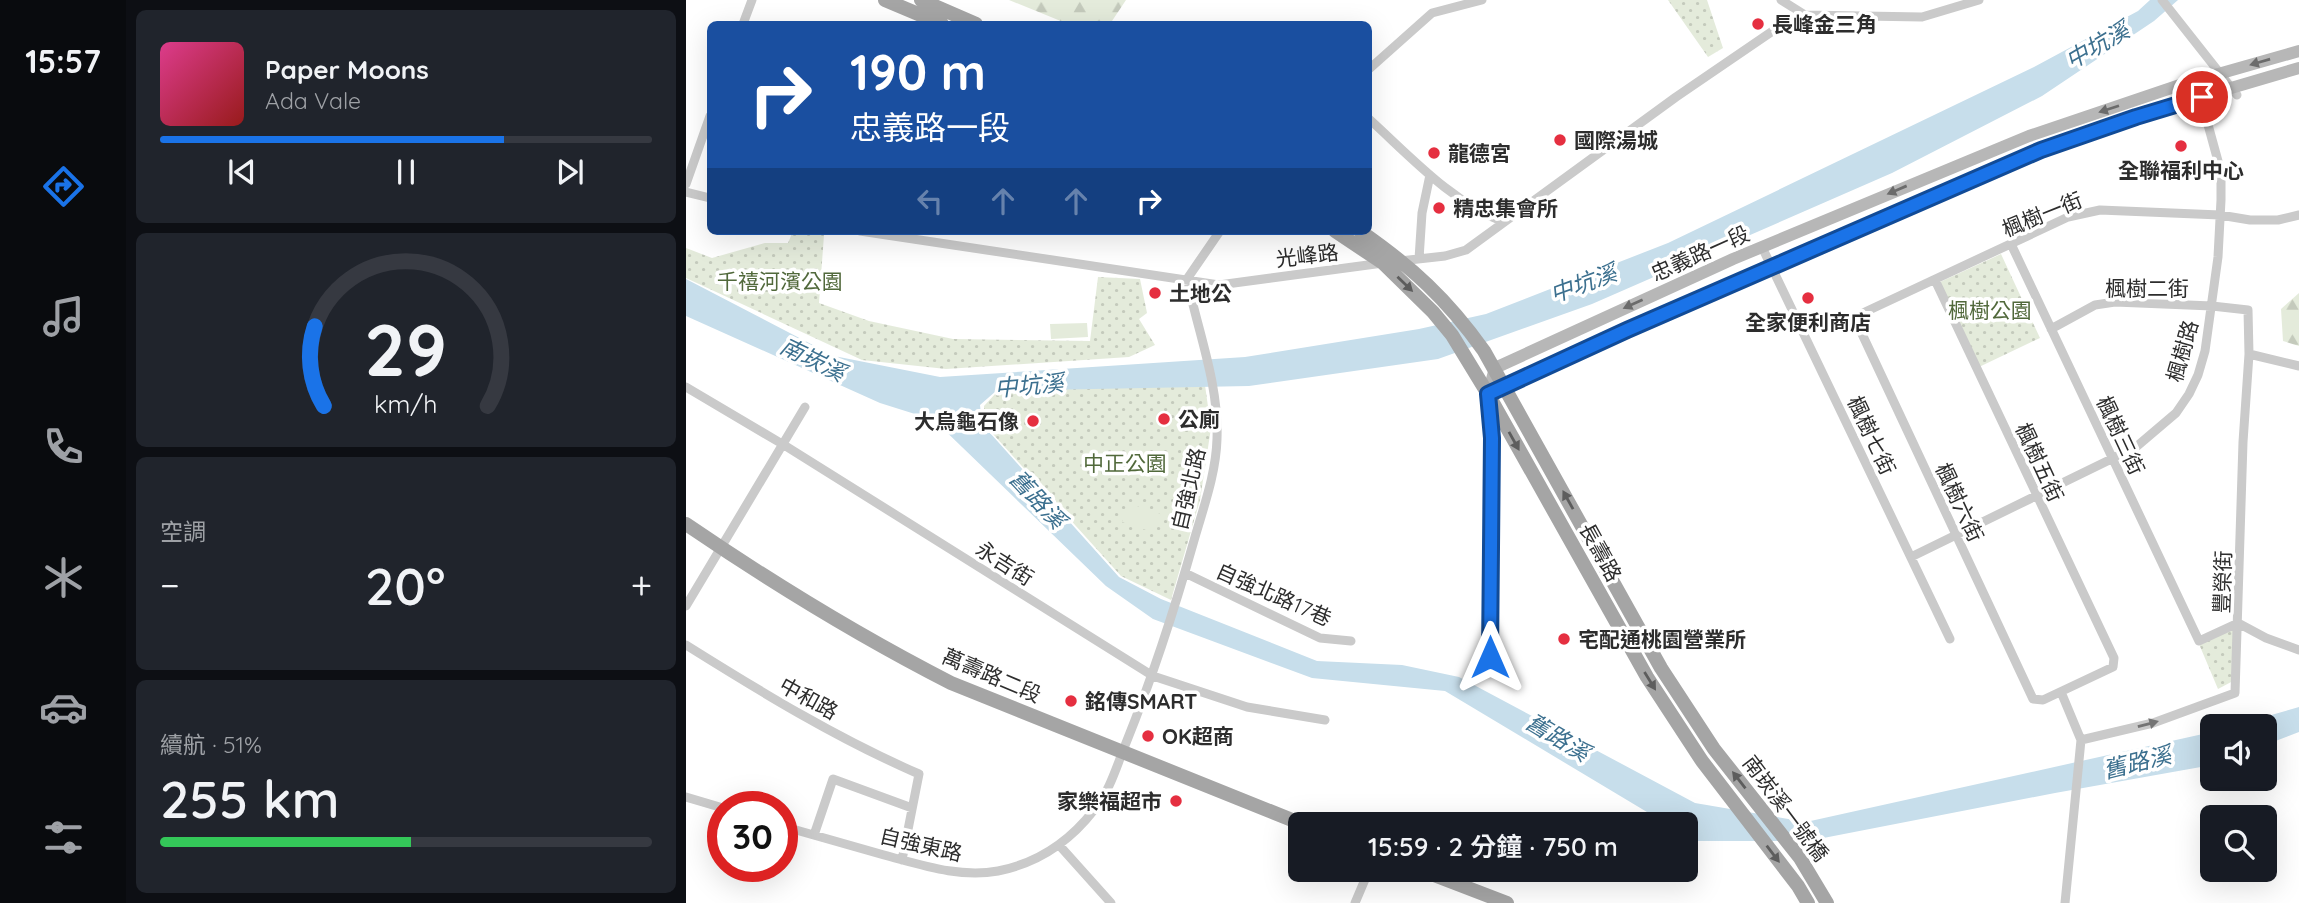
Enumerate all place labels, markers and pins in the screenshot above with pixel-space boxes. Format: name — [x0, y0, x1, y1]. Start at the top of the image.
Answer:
place label: 長峰金三角 — [1772, 11, 1877, 37]
marker: 長峰金三角 — [1750, 16, 1766, 32]
pin — [2172, 67, 2232, 127]
place label: 國際湯城 — [1574, 127, 1658, 153]
marker: 國際湯城 — [1552, 132, 1568, 148]
marker: 全聯福利中心 — [2173, 138, 2189, 154]
place label: 龍德宮 — [1448, 140, 1511, 166]
marker: 龍德宮 — [1426, 145, 1442, 161]
place label: 全聯福利中心 — [2118, 157, 2244, 183]
place label: 精忠集會所 — [1453, 195, 1558, 221]
marker: 精忠集會所 — [1431, 200, 1447, 216]
place label: 土地公 — [1169, 280, 1232, 306]
marker: 土地公 — [1147, 285, 1163, 301]
marker: 全家便利商店 — [1800, 290, 1816, 306]
place label: 全家便利商店 — [1745, 309, 1871, 335]
place label: 公廁 — [1178, 406, 1220, 432]
place label: 大烏龜石像 — [914, 408, 1019, 434]
marker: 公廁 — [1156, 411, 1172, 427]
marker: 大烏龜石像 — [1025, 413, 1041, 429]
place label: 宅配通桃園營業所 — [1578, 626, 1746, 652]
marker: 宅配通桃園營業所 — [1556, 631, 1572, 647]
place label: 銘傳SMART — [1085, 688, 1197, 714]
marker: 銘傳SMART — [1063, 693, 1079, 709]
place label: OK超商 — [1162, 723, 1234, 749]
marker: OK超商 — [1140, 728, 1156, 744]
place label: 家樂福超市 — [1057, 788, 1162, 814]
marker: 家樂福超市 — [1168, 793, 1184, 809]

